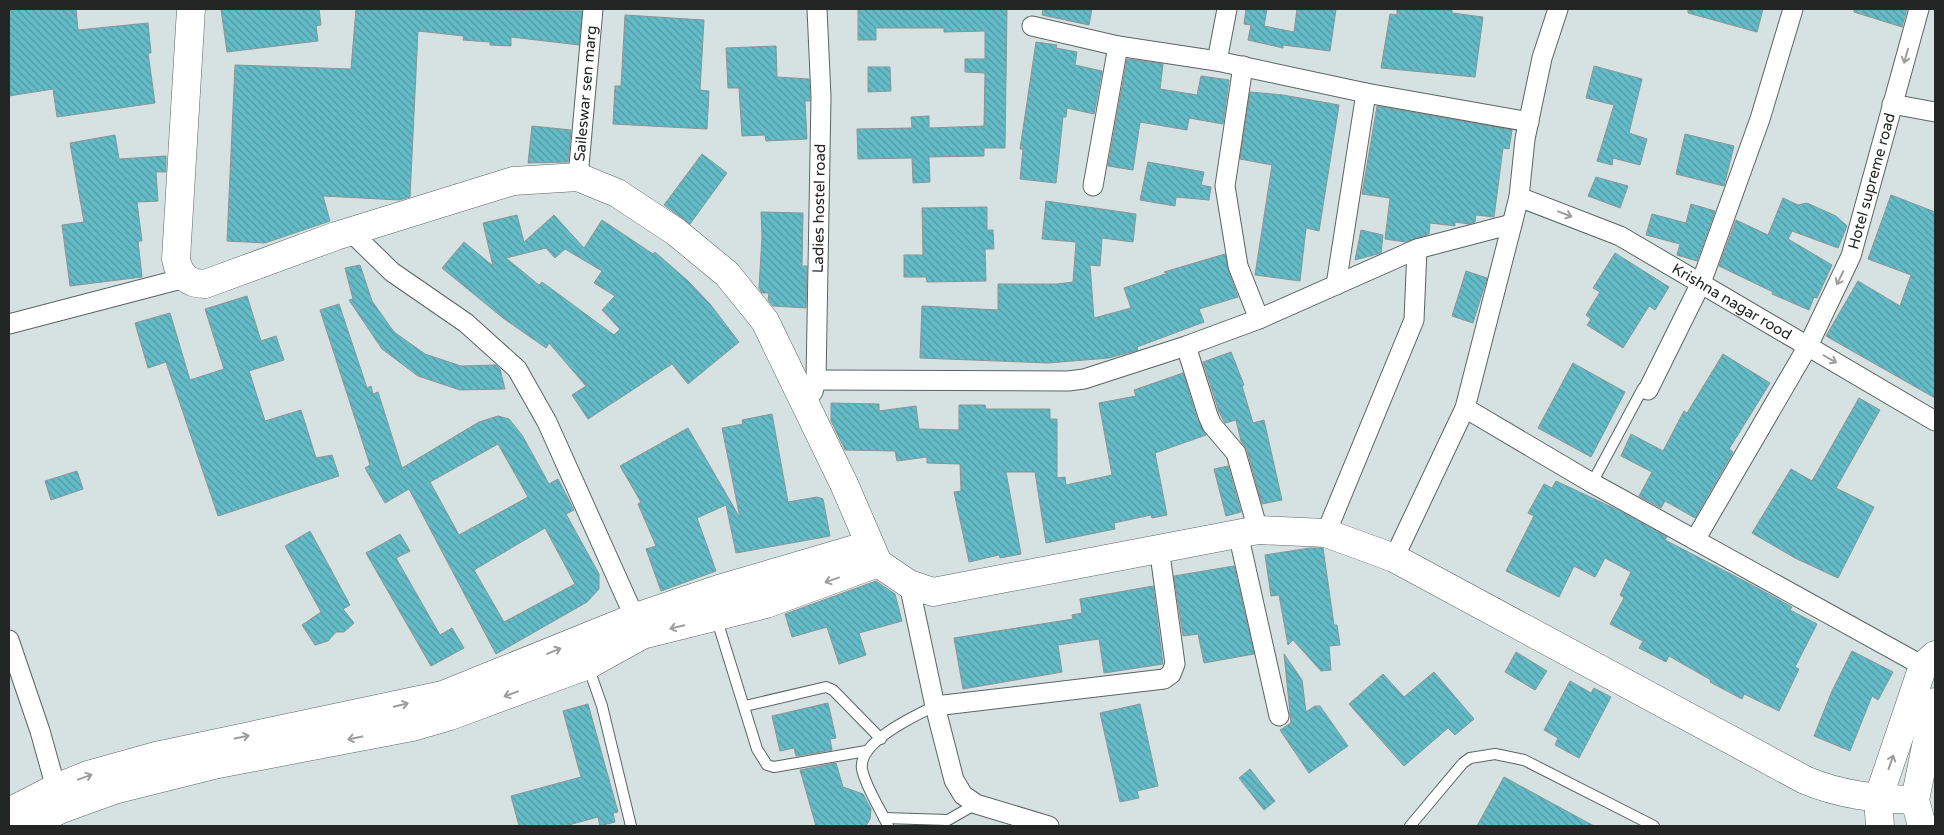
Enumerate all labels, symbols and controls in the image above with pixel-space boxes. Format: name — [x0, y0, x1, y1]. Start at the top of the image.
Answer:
street label: Saileswar sen marg — [570, 24, 601, 162]
one-way arrow — [1900, 47, 1910, 63]
street label: Hotel supreme road — [1844, 111, 1899, 251]
street label: Ladies hostel road — [809, 143, 829, 273]
one-way arrow — [1557, 211, 1572, 220]
street label: Krishna nagar rood — [1669, 260, 1795, 344]
one-way arrow — [1835, 271, 1845, 286]
one-way arrow — [1822, 354, 1837, 364]
one-way arrow — [825, 576, 840, 585]
one-way arrow — [669, 622, 685, 632]
one-way arrow — [546, 646, 562, 655]
one-way arrow — [503, 690, 519, 699]
one-way arrow — [393, 700, 409, 709]
one-way arrow — [234, 732, 250, 741]
one-way arrow — [347, 733, 363, 743]
one-way arrow — [1887, 755, 1896, 771]
one-way arrow — [77, 772, 92, 781]

